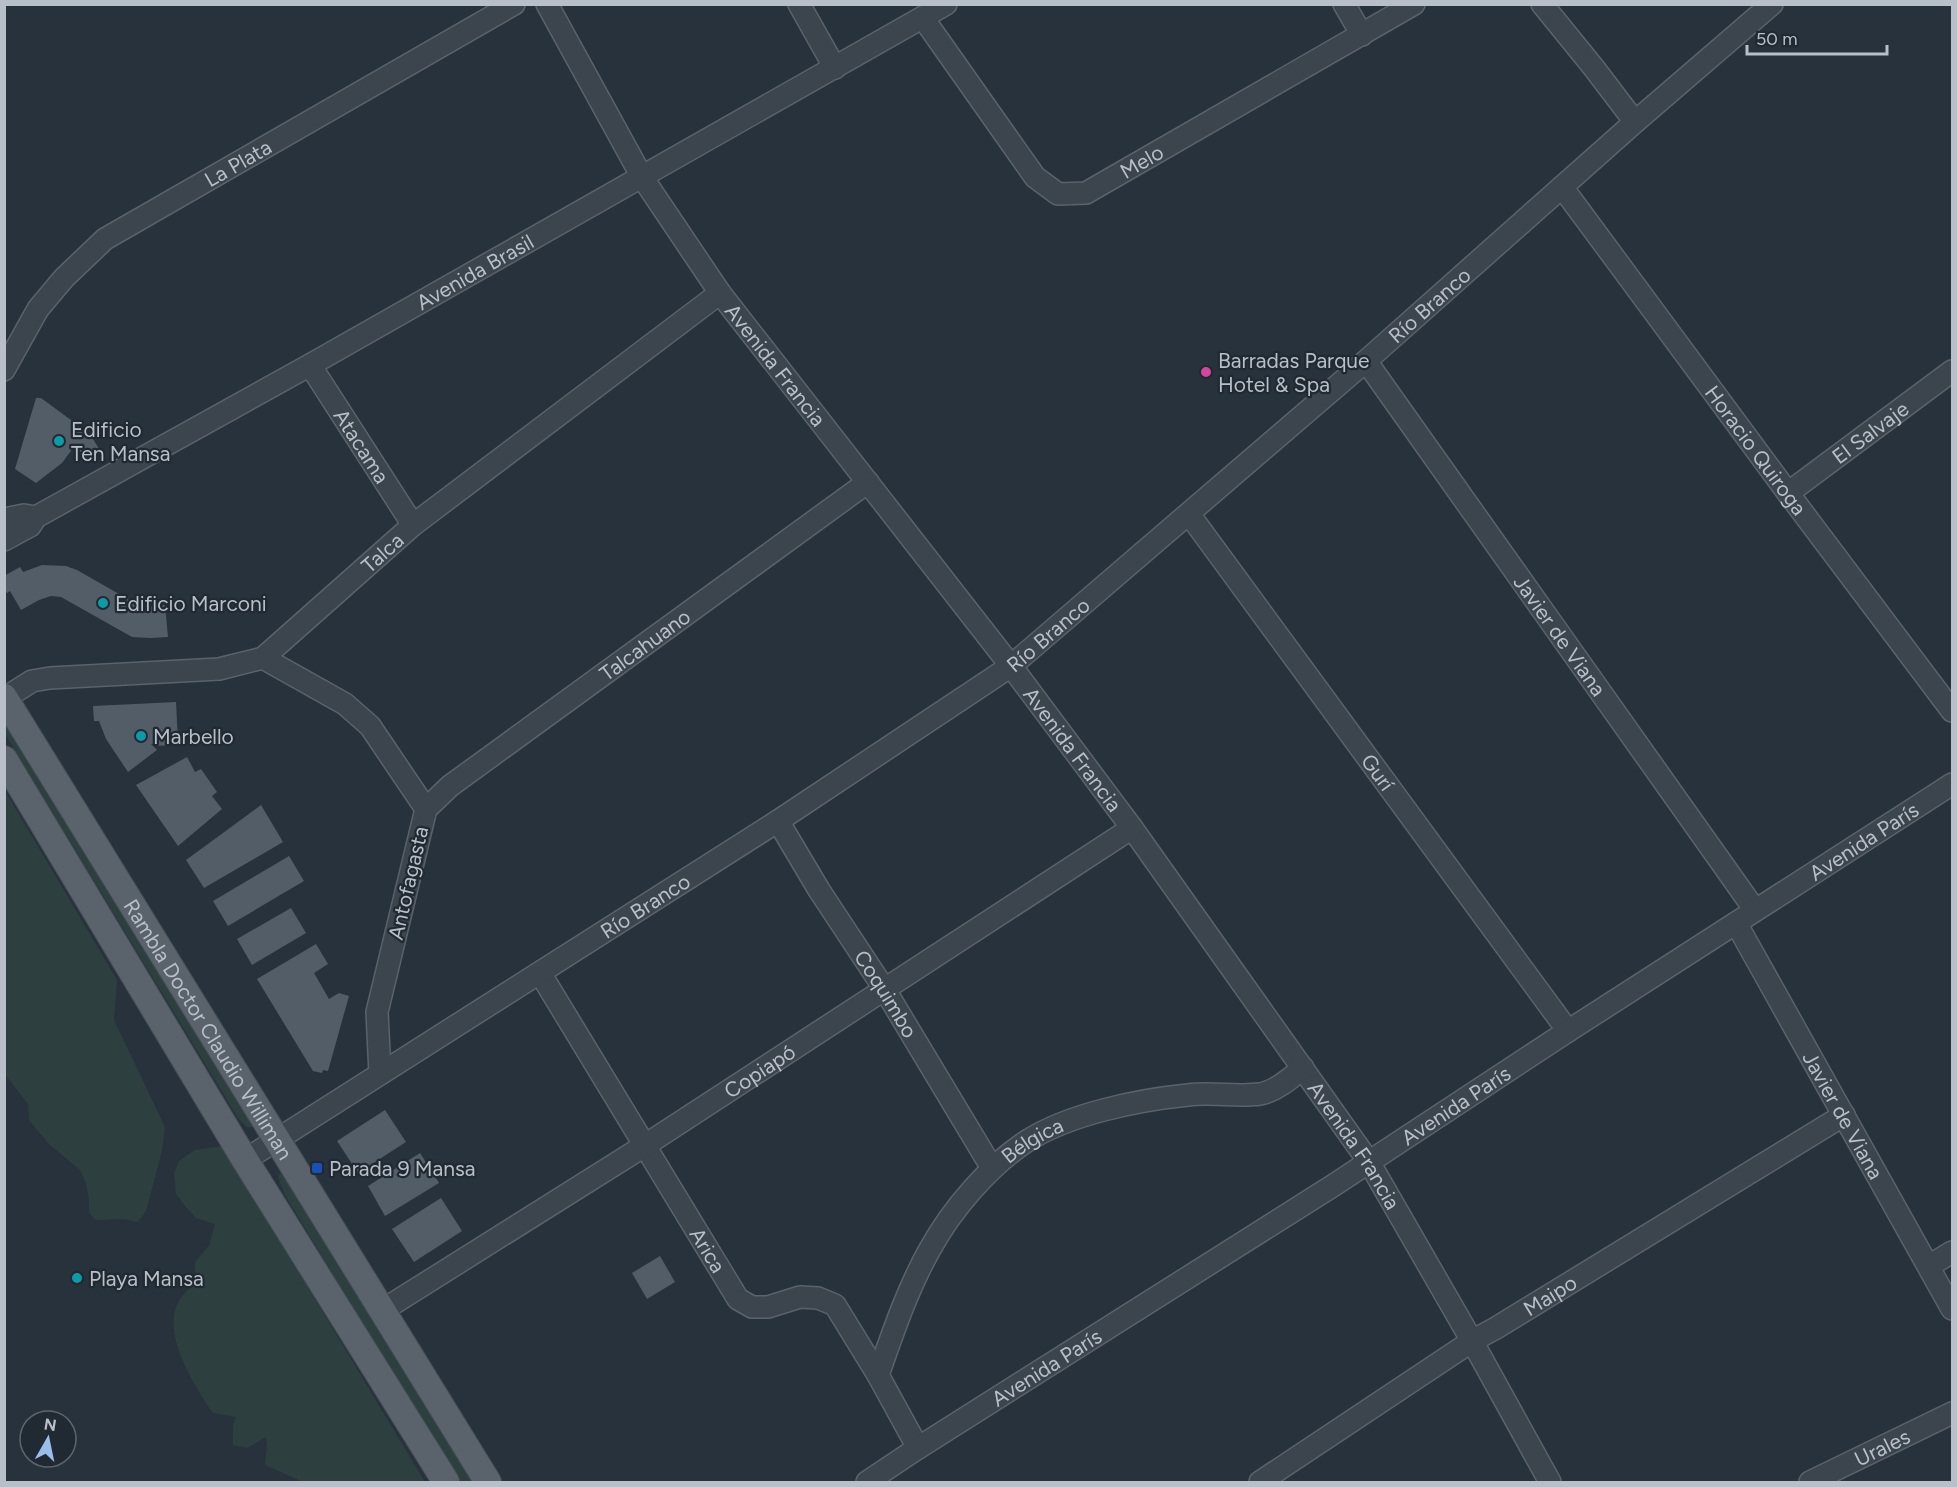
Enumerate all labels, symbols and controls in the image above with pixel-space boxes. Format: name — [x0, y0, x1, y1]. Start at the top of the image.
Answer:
scale bar — [1747, 18, 1886, 56]
text: 50 m — [1756, 28, 1798, 50]
street label: La Plata — [200, 134, 276, 192]
street label: Melo — [1115, 139, 1168, 183]
street label: Avenida Brasil — [412, 228, 538, 315]
street label: Río Branco — [1383, 262, 1475, 348]
street label: Avenida Francia — [720, 298, 831, 431]
place label: Barradas Parque Hotel & Spa — [1218, 348, 1370, 397]
marker: Barradas Parque Hotel & Spa — [1199, 365, 1213, 379]
street label: Horacio Quiroga — [1700, 380, 1812, 520]
street label: El Salvaje — [1827, 396, 1913, 469]
street label: Atacama — [329, 404, 395, 488]
place label: Edificio Ten Mansa — [71, 417, 170, 466]
marker: Edificio Ten Mansa — [52, 434, 66, 448]
street label: Talca — [356, 527, 408, 578]
street label: Javier de Viana — [1509, 570, 1612, 701]
place label: Edificio Marconi — [115, 591, 267, 616]
street label: Río Branco — [1001, 592, 1094, 677]
marker: Edificio Marconi — [96, 596, 110, 610]
street label: Talcahuano — [595, 603, 695, 686]
street label: Avenida Francia — [1019, 682, 1128, 816]
place label: Marbello — [153, 724, 234, 749]
marker: Marbello — [134, 729, 148, 743]
street label: Gurí — [1356, 749, 1401, 796]
street label: Avenida París — [1804, 796, 1923, 885]
street label: Antofagasta — [383, 824, 433, 942]
street label: Río Branco — [595, 868, 694, 943]
street label: Rambla Doctor Claudio Williman — [119, 894, 298, 1164]
street label: Coquimbo — [850, 945, 923, 1042]
street label: Copiapó — [719, 1038, 800, 1103]
street label: Javier de Viana — [1798, 1047, 1889, 1183]
street label: Avenida París — [1396, 1060, 1515, 1150]
street label: Avenida Francia — [1303, 1076, 1406, 1214]
street label: Bélgica — [996, 1112, 1067, 1168]
place label: Parada 9 Mansa — [329, 1156, 475, 1181]
marker: Parada 9 Mansa — [310, 1161, 324, 1175]
street label: Arica — [685, 1223, 731, 1277]
place label: Playa Mansa — [89, 1266, 204, 1291]
street label: Maipo — [1519, 1269, 1581, 1321]
marker: Playa Mansa — [70, 1271, 84, 1285]
street label: Avenida París — [987, 1323, 1106, 1411]
north arrow — [18, 1409, 78, 1469]
text: N — [43, 1414, 58, 1435]
street label: Urales — [1850, 1423, 1914, 1471]

